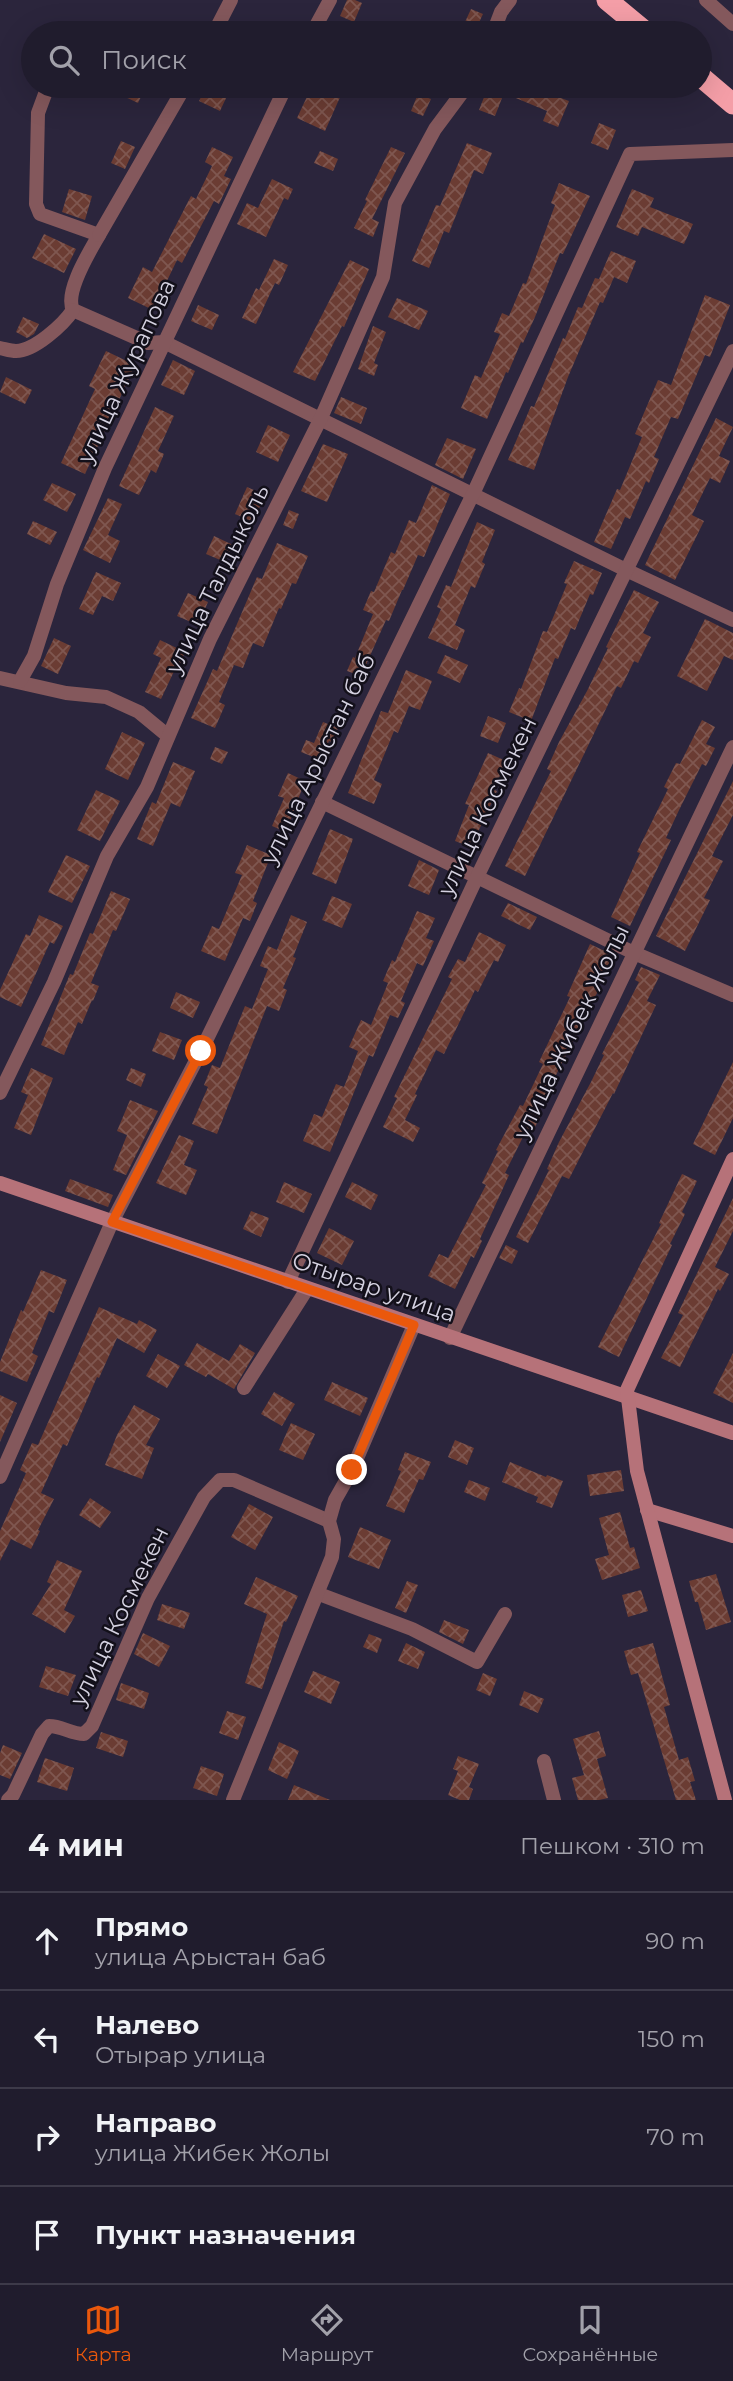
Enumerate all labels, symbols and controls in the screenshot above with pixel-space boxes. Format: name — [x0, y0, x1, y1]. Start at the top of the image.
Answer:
search box — [21, 21, 712, 98]
icon: search — [45, 41, 83, 79]
text: Поиск — [101, 44, 187, 76]
street label: улица Журапова — [71, 274, 181, 468]
street label: улица Талдыколь — [159, 480, 275, 679]
street label: улица Арыстан баб — [254, 649, 381, 870]
street label: улица Космекен — [431, 712, 543, 901]
street label: улица Жибек Жолы — [506, 920, 635, 1145]
route start — [185, 1035, 216, 1066]
street label: Отырар улица — [289, 1246, 459, 1328]
route end — [336, 1454, 367, 1485]
street label: улица Космекен — [63, 1522, 175, 1711]
text: 4 мин — [28, 1827, 124, 1864]
text: Пешком · 310 m — [520, 1832, 705, 1860]
text: Прямо — [95, 1911, 188, 1943]
icon: ahead — [28, 1922, 66, 1960]
text: 90 m — [645, 1927, 705, 1955]
text: улица Арыстан баб — [95, 1943, 326, 1971]
text: Налево — [95, 2009, 199, 2041]
icon: left — [28, 2020, 66, 2058]
text: 150 m — [638, 2025, 705, 2053]
text: Отырар улица — [95, 2041, 266, 2069]
text: Направо — [95, 2107, 216, 2139]
icon: right — [28, 2118, 66, 2156]
text: 70 m — [646, 2123, 705, 2151]
text: улица Жибек Жолы — [95, 2139, 330, 2167]
icon: arrive — [28, 2216, 66, 2254]
text: Пункт назначения — [95, 2219, 356, 2251]
tab: Карта — [75, 2301, 131, 2366]
tab: Маршрут — [281, 2301, 373, 2366]
tab: Сохранённые — [522, 2301, 658, 2366]

